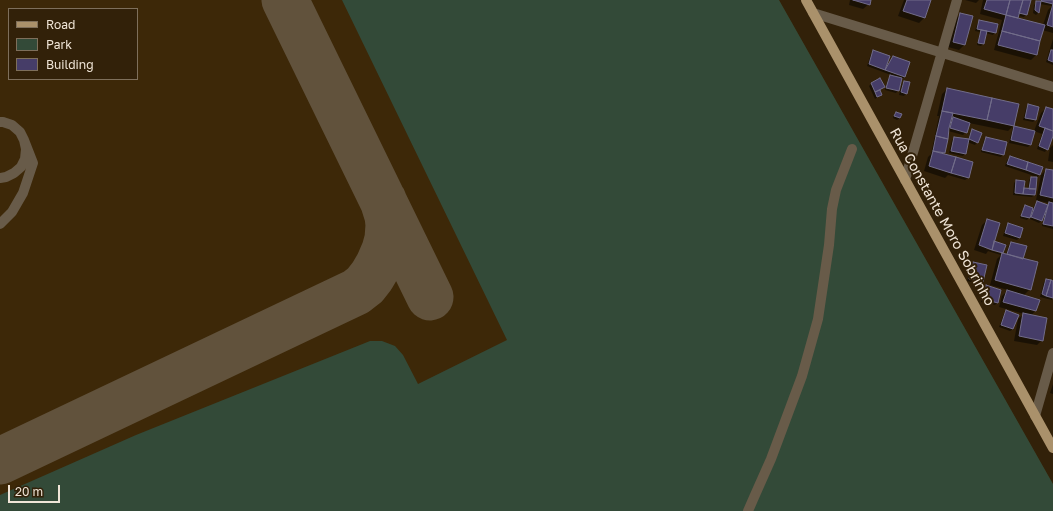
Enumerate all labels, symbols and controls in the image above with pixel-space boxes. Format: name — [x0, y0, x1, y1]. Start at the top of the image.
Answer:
legend — [8, 8, 138, 80]
text: Road — [46, 17, 75, 32]
text: Park — [46, 37, 72, 52]
text: Building — [46, 57, 94, 72]
street label: Rua Constante Moro Sobrinho — [886, 125, 998, 309]
scale bar — [10, 477, 62, 503]
text: 20 m — [15, 484, 43, 499]

